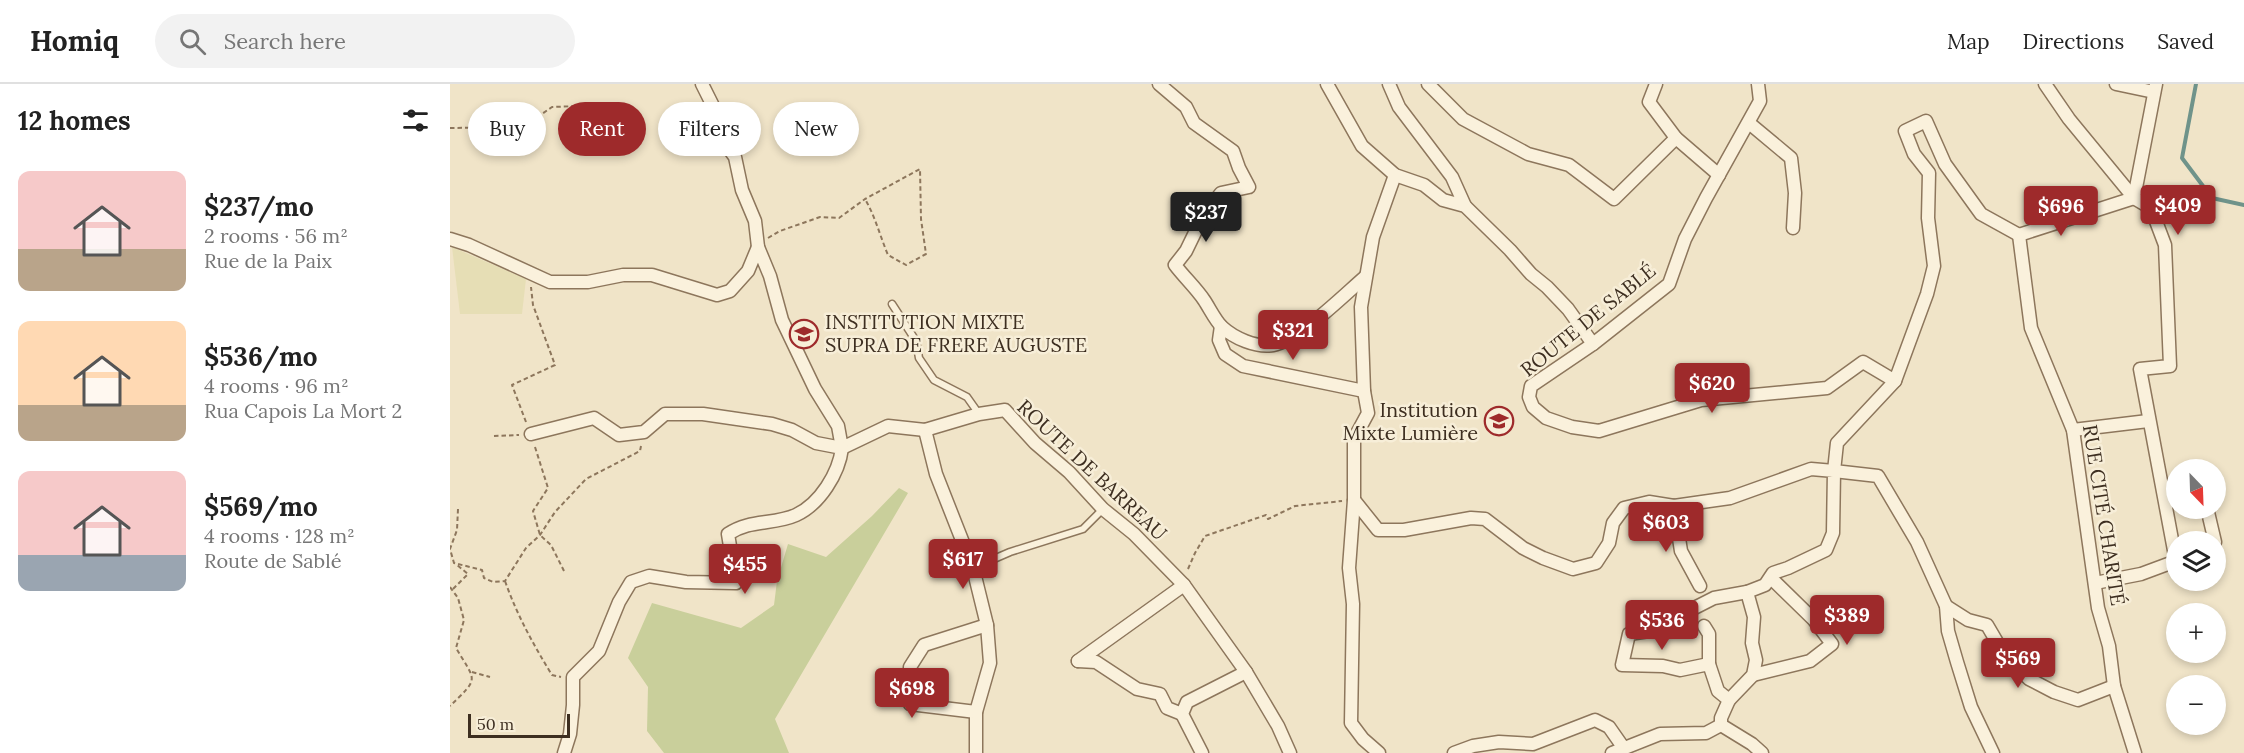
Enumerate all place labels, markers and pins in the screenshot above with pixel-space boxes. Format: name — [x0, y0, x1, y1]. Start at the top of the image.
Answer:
pin: $409 — [2142, 185, 2214, 236]
pin: $696 — [2025, 186, 2097, 237]
pin: $237 — [1170, 192, 1242, 243]
place label: INSTITUTION MIXTE SUPRA DE FRERE AUGUSTE — [825, 309, 1087, 357]
pin: $321 — [1257, 310, 1329, 361]
school or university icon: INSTITUTION MIXTE SUPRA DE FRERE AUGUSTE — [788, 318, 820, 350]
pin: $620 — [1676, 363, 1748, 414]
place label: Institution Mixte Lumière — [1342, 397, 1478, 445]
school or university icon: Institution Mixte Lumière — [1483, 405, 1515, 437]
pin: $603 — [1630, 502, 1702, 553]
pin: $617 — [927, 539, 999, 590]
pin: $455 — [709, 544, 781, 595]
pin: $389 — [1811, 595, 1883, 646]
pin: $536 — [1626, 600, 1698, 651]
pin: $569 — [1982, 638, 2054, 689]
pin: $698 — [876, 668, 948, 719]

